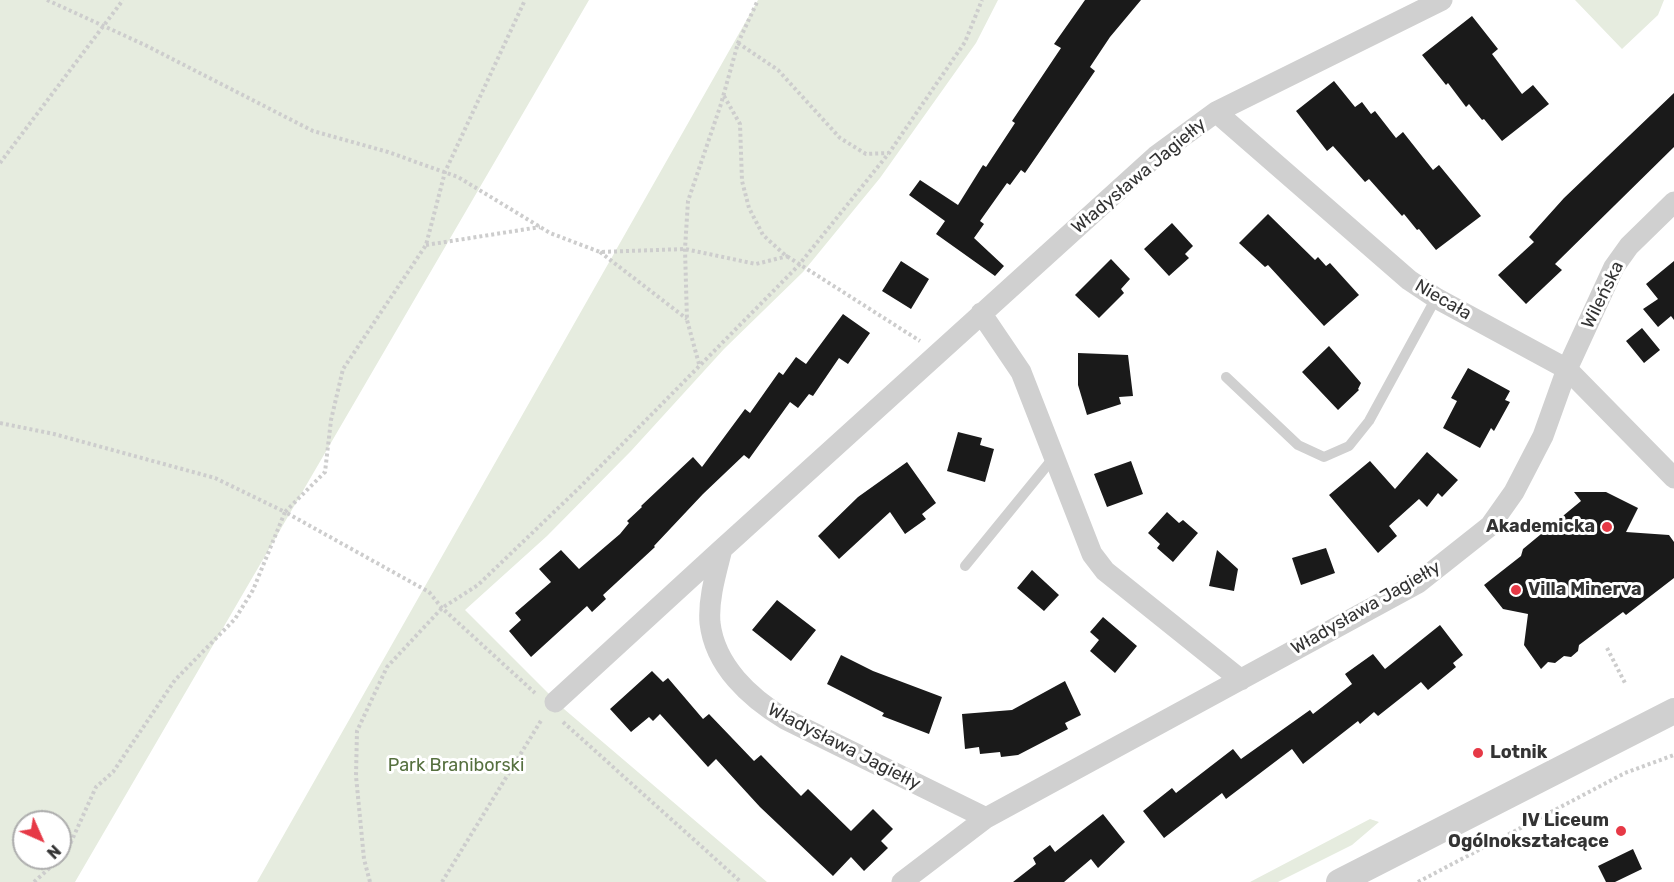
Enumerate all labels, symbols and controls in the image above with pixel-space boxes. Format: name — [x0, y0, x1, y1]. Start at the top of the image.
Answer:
street label: Władysława Jagiełły — [1067, 114, 1211, 238]
street label: Wileńska — [1577, 258, 1629, 332]
street label: Niecała — [1411, 275, 1475, 325]
place label: Akademicka — [1486, 516, 1595, 538]
marker: Akademicka — [1600, 520, 1614, 534]
street label: Władysława Jagiełły — [1288, 557, 1444, 659]
place label: Villa Minerva — [1528, 579, 1642, 601]
marker: Villa Minerva — [1509, 583, 1523, 597]
street label: Władysława Jagiełły — [764, 699, 924, 795]
place label: Lotnik — [1490, 742, 1547, 764]
marker: Lotnik — [1471, 746, 1485, 760]
park label: Park Braniborski — [388, 755, 524, 777]
north arrow — [12, 810, 72, 870]
place label: IV Liceum Ogólnokształcące — [1448, 810, 1609, 852]
marker: IV Liceum Ogólnokształcące — [1614, 824, 1628, 838]
text: N — [43, 841, 64, 862]

